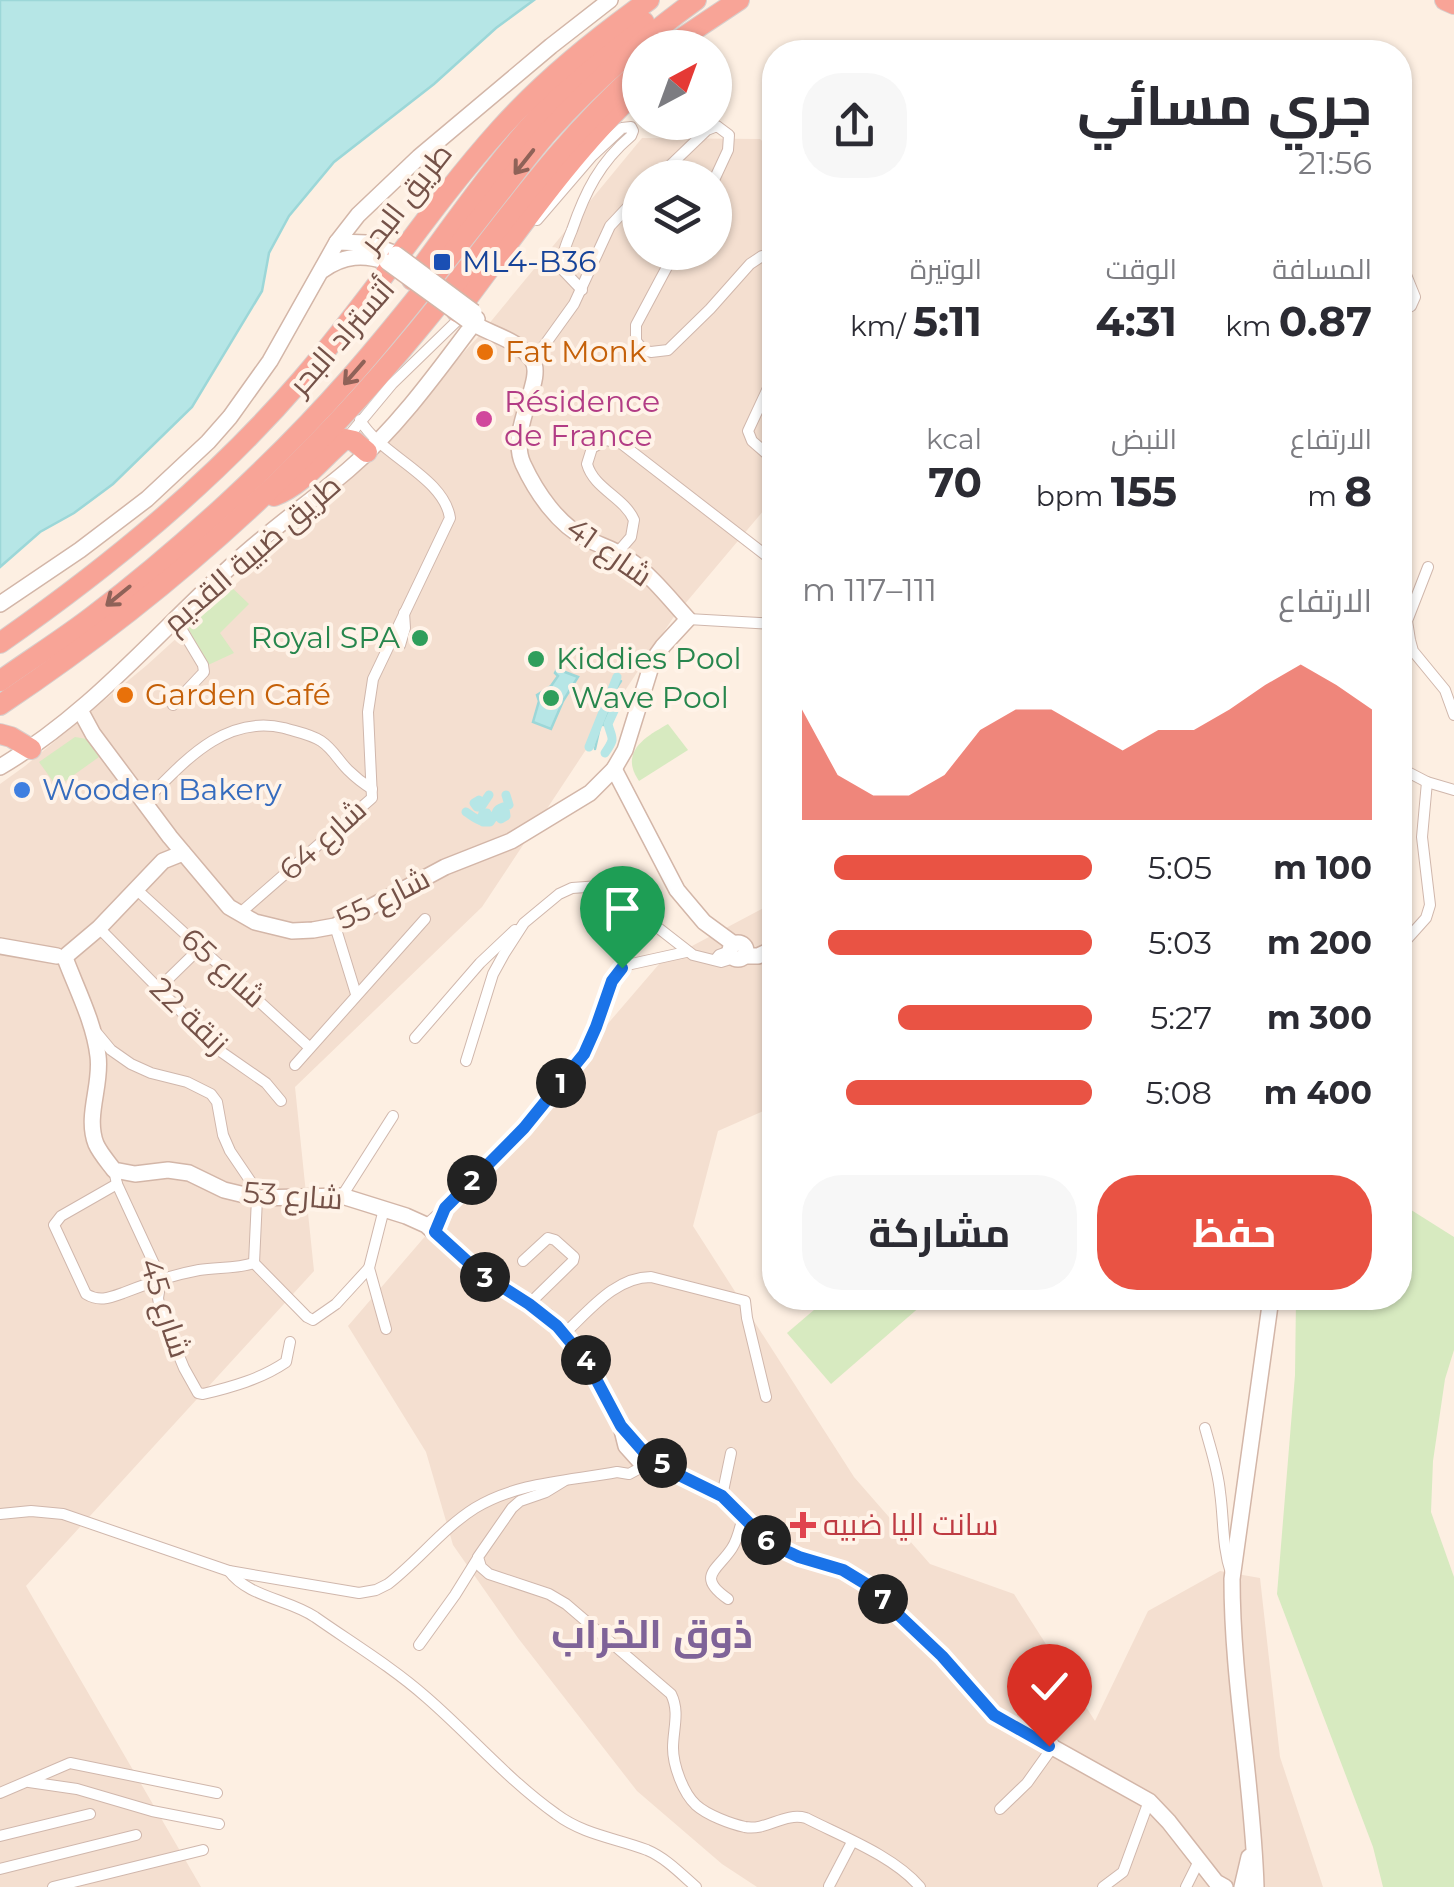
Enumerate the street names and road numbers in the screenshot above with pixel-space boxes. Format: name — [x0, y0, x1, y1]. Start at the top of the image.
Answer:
street label: طريق البحر — [350, 136, 460, 261]
street label: أتستراد البحر — [280, 271, 402, 404]
street label: طريق ضبية القديم — [155, 466, 349, 642]
street label: شارع 41 — [558, 509, 659, 596]
street label: شارع 64 — [272, 791, 375, 890]
street label: شارع 55 — [330, 859, 437, 939]
street label: شارع 65 — [172, 920, 273, 1017]
street label: زنقة 22 — [143, 970, 236, 1062]
street label: شارع 53 — [242, 1174, 344, 1219]
street label: شارع 45 — [130, 1253, 199, 1363]

